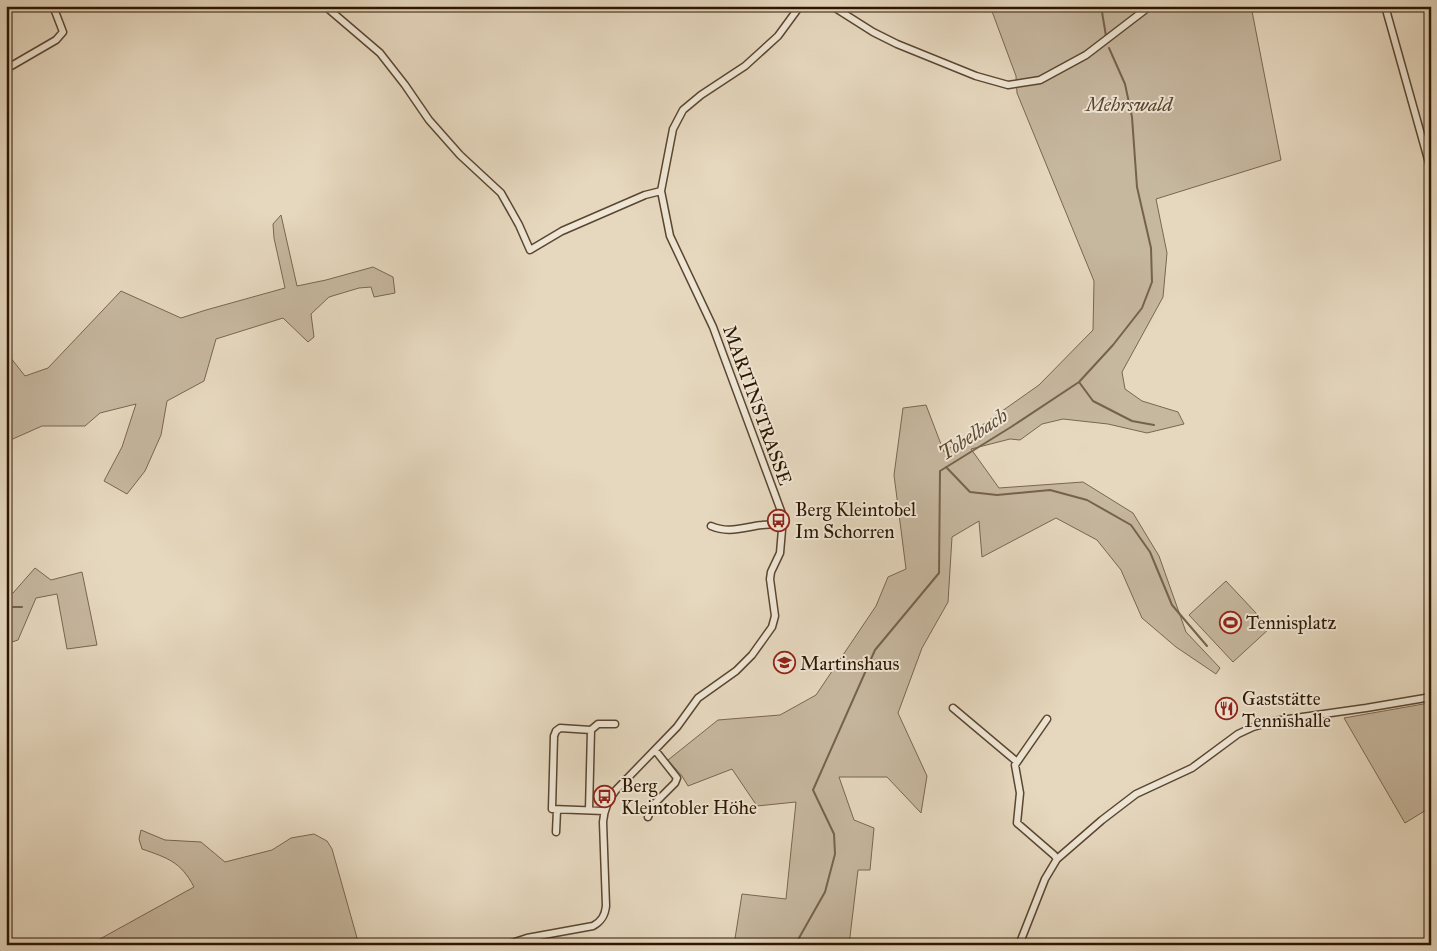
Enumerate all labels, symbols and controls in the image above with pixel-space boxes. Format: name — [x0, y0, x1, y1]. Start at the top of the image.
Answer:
park label: Mehrswald — [1084, 93, 1173, 116]
street label: MARTINSTRASSE — [718, 322, 797, 488]
water label: Tobelbach — [934, 403, 1012, 465]
place label: Berg Kleintobel Im Schorren — [795, 498, 917, 543]
bus stop icon: Berg Kleintobel Im Schorren — [767, 508, 791, 532]
sports icon: Tennisplatz — [1218, 610, 1242, 634]
place label: Tennisplatz — [1246, 611, 1336, 634]
school or university icon: Martinshaus — [772, 651, 796, 675]
place label: Martinshaus — [800, 652, 900, 675]
place label: Gaststätte Tennishalle — [1242, 687, 1331, 732]
restaurant icon: Gaststätte Tennishalle — [1214, 697, 1238, 721]
place label: Berg Kleintobler Höhe — [621, 774, 757, 819]
bus stop icon: Berg Kleintobler Höhe — [593, 784, 617, 808]

